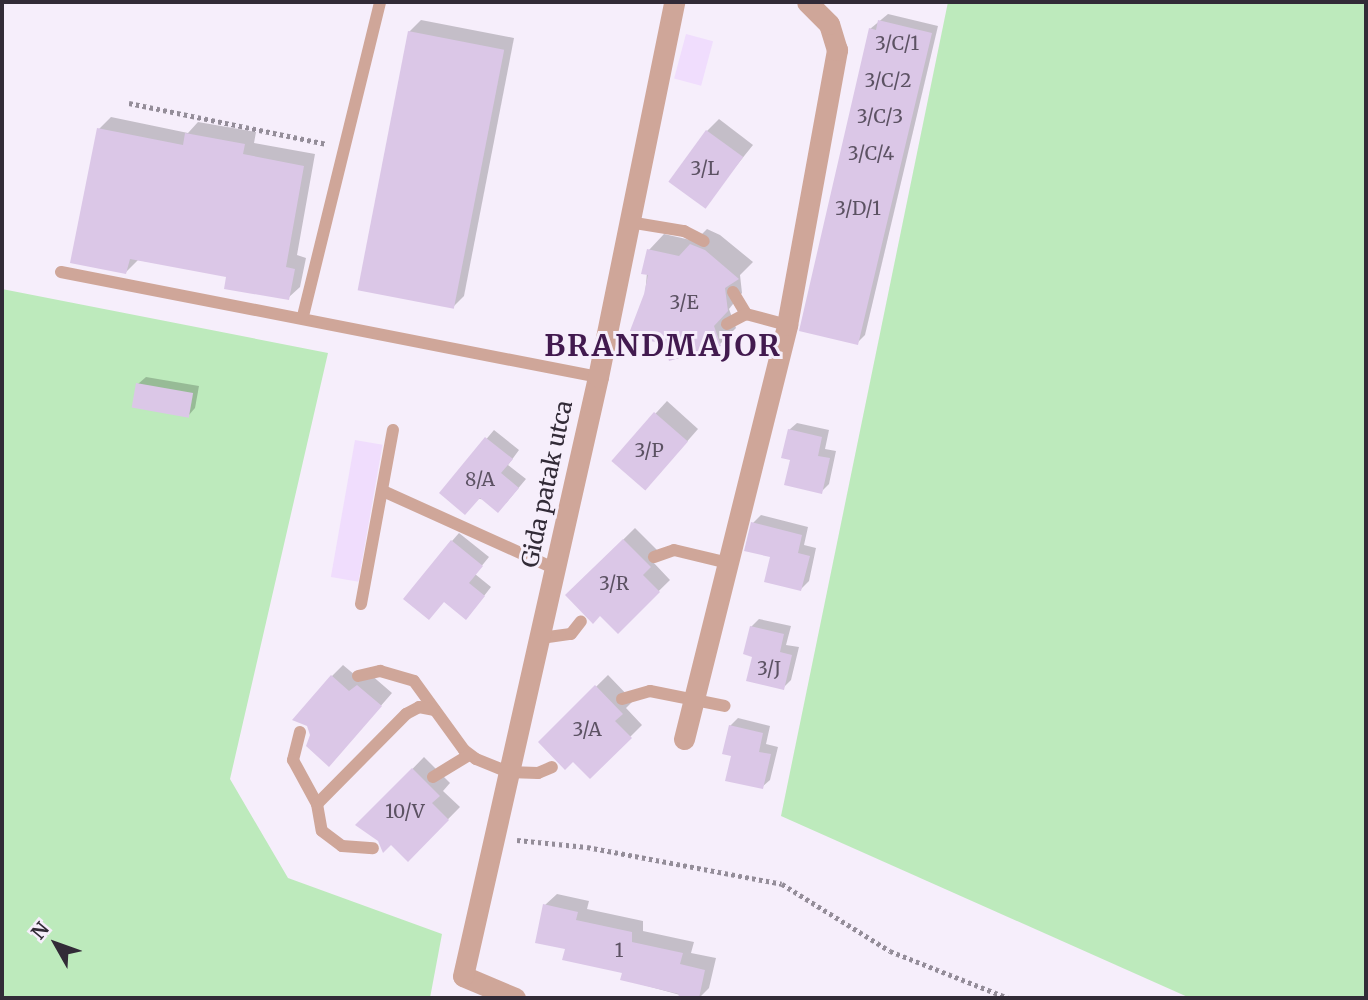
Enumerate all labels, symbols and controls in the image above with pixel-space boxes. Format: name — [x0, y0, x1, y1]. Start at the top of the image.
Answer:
house number: 3/C/1 — [875, 33, 919, 55]
house number: 3/C/2 — [864, 70, 912, 92]
house number: 3/C/3 — [857, 106, 903, 128]
house number: 3/C/4 — [848, 143, 894, 165]
house number: 3/L — [691, 158, 719, 180]
house number: 3/D/1 — [835, 198, 881, 220]
house number: 3/E — [669, 292, 699, 314]
district label: BRANDMAJOR — [546, 327, 780, 363]
street label: Gida patak utca — [516, 398, 578, 570]
house number: 3/P — [634, 440, 664, 462]
house number: 8/A — [465, 469, 495, 491]
house number: 3/R — [599, 573, 629, 595]
house number: 3/J — [757, 658, 781, 680]
house number: 3/A — [572, 719, 602, 741]
house number: 10/V — [385, 801, 425, 823]
north arrow — [21, 909, 91, 979]
text: N — [26, 917, 54, 944]
house number: 1 — [615, 940, 623, 962]

